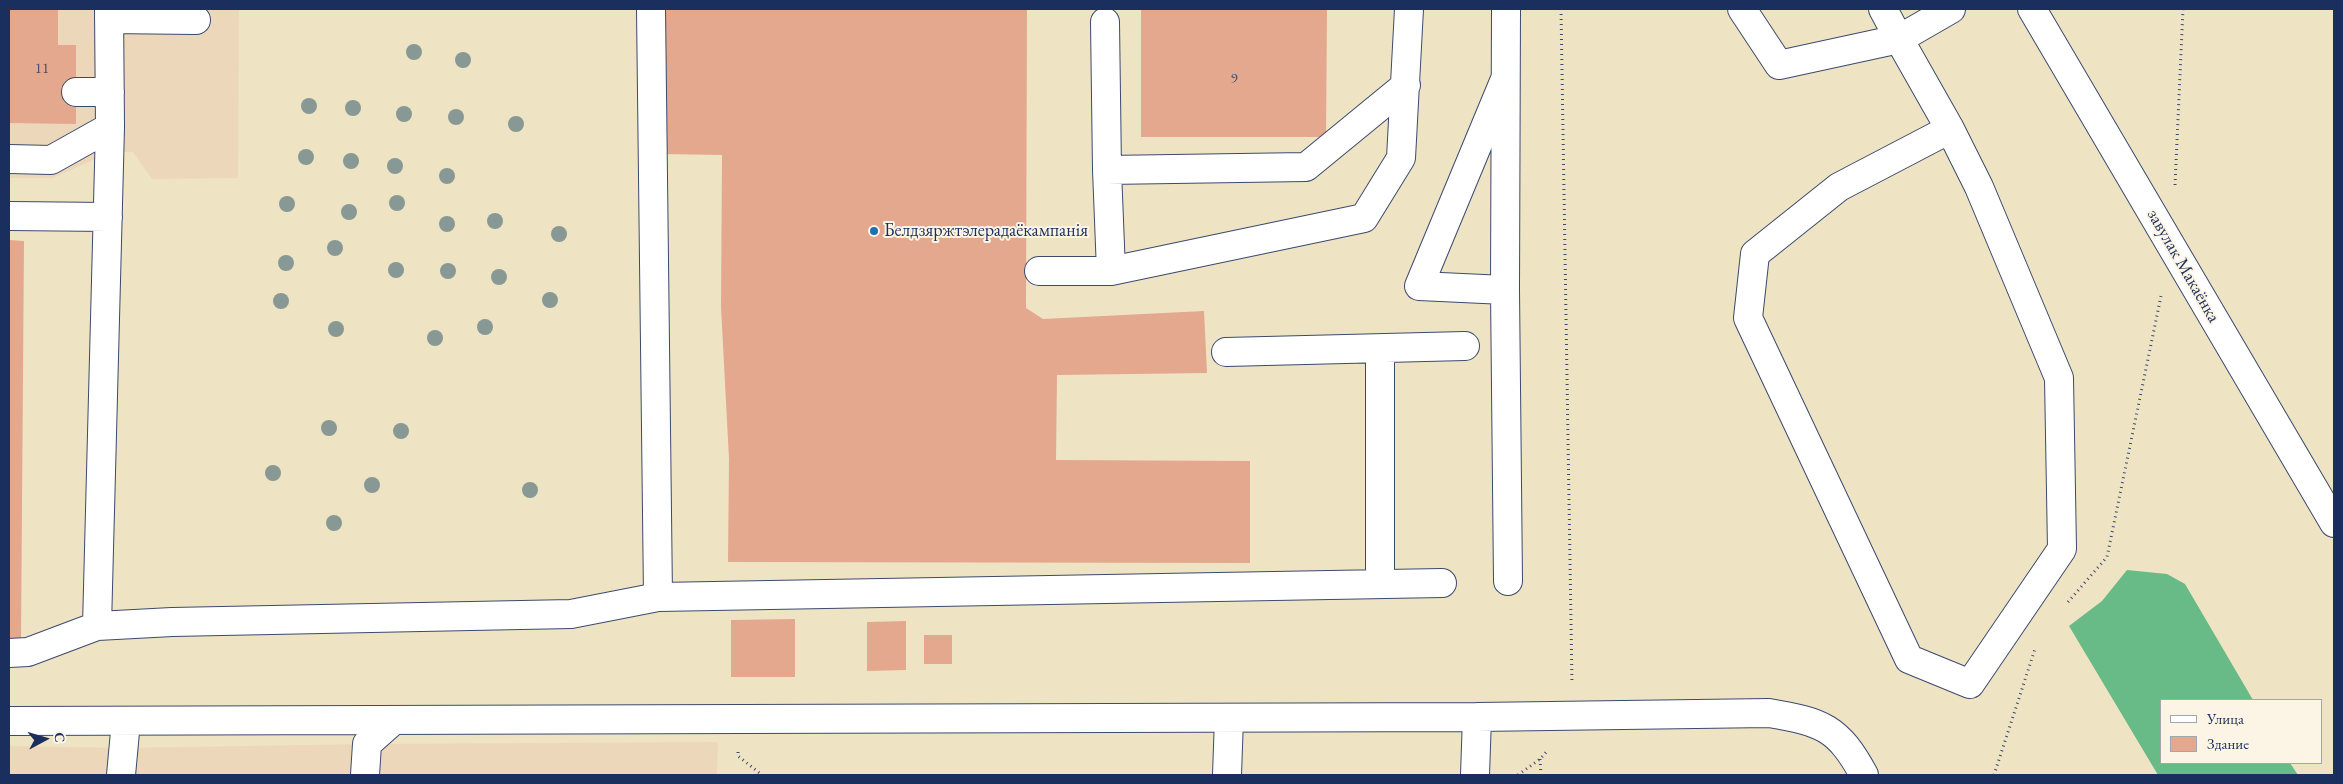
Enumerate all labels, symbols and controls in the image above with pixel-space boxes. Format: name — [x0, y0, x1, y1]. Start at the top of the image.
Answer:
house number: 11 — [35, 60, 49, 78]
house number: 9 — [1230, 70, 1238, 88]
street label: завулак Макаёнка — [2142, 205, 2224, 327]
place label: Белдзяржтэлерадаёкампанія — [884, 220, 1088, 242]
marker: Белдзяржтэлерадаёкампанія — [868, 225, 880, 237]
legend — [2160, 699, 2323, 764]
text: Улица — [2207, 709, 2244, 728]
north arrow — [20, 714, 70, 764]
text: С — [50, 732, 69, 743]
text: Здание — [2207, 734, 2249, 753]

